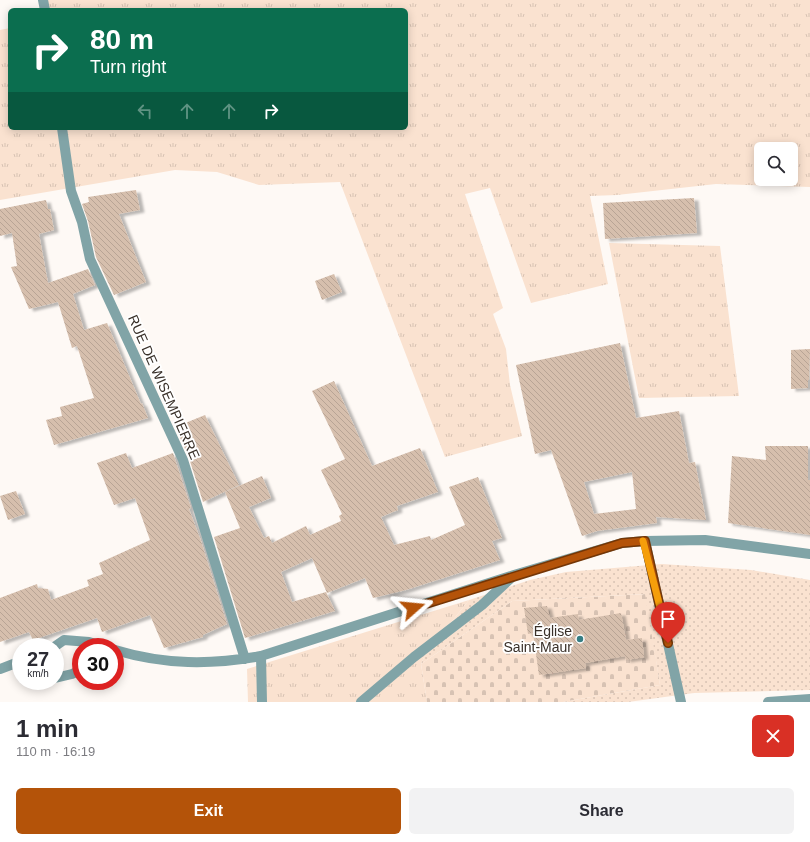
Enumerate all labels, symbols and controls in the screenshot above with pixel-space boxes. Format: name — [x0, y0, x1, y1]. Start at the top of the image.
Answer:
icon: right — [24, 24, 76, 76]
text: 80 m — [90, 24, 154, 55]
text: Turn right — [90, 57, 166, 77]
icon: left — [134, 100, 156, 122]
icon: ahead — [176, 100, 198, 122]
icon: ahead — [218, 100, 240, 122]
icon: right — [260, 100, 282, 122]
map controls — [754, 142, 798, 186]
button: search — [754, 142, 798, 186]
street label: RUE DE WISEMPIERRE — [125, 312, 203, 462]
position arrow — [392, 587, 434, 629]
pin — [651, 602, 685, 643]
icon: arrive — [657, 608, 679, 630]
place label: Église Saint-Maur — [504, 623, 572, 655]
marker: Église Saint-Maur — [575, 634, 585, 644]
speed limit sign: 30 — [72, 638, 124, 690]
text: 27 — [27, 648, 49, 670]
text: km/h — [27, 668, 49, 679]
text: 1 min — [16, 715, 79, 742]
button: close — [752, 715, 794, 757]
text: 110 m · 16:19 — [16, 744, 95, 759]
button: Exit — [16, 788, 401, 834]
button: Share — [409, 788, 794, 834]

